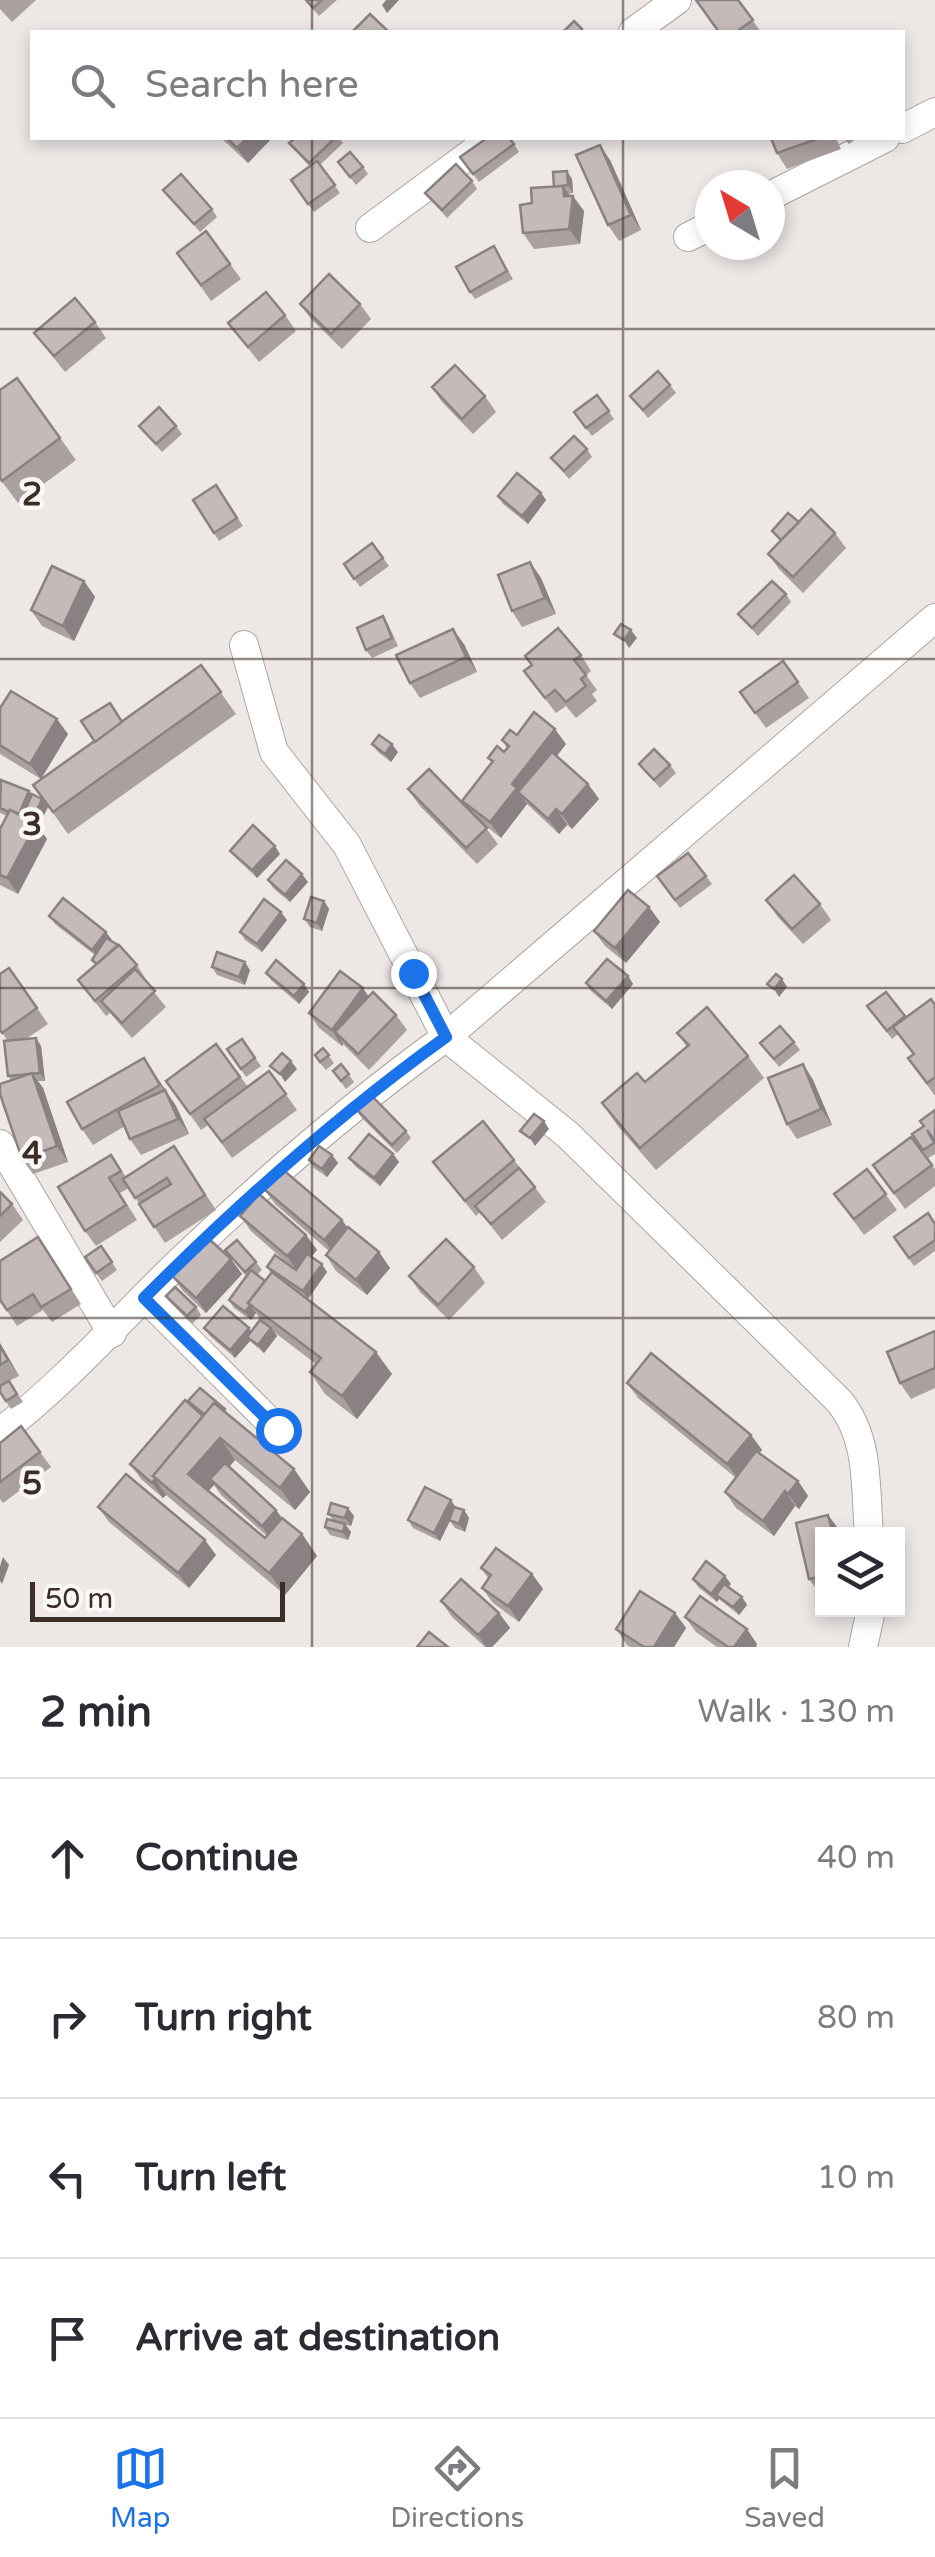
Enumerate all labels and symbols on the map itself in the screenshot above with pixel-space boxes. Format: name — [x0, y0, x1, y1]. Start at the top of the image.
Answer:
north arrow — [695, 170, 785, 260]
text: 2 — [22, 476, 42, 514]
text: 3 — [22, 806, 42, 844]
route end — [391, 951, 437, 997]
text: 4 — [22, 1135, 42, 1173]
route start — [256, 1408, 302, 1454]
text: 5 — [22, 1465, 42, 1503]
scale bar — [30, 1577, 285, 1622]

